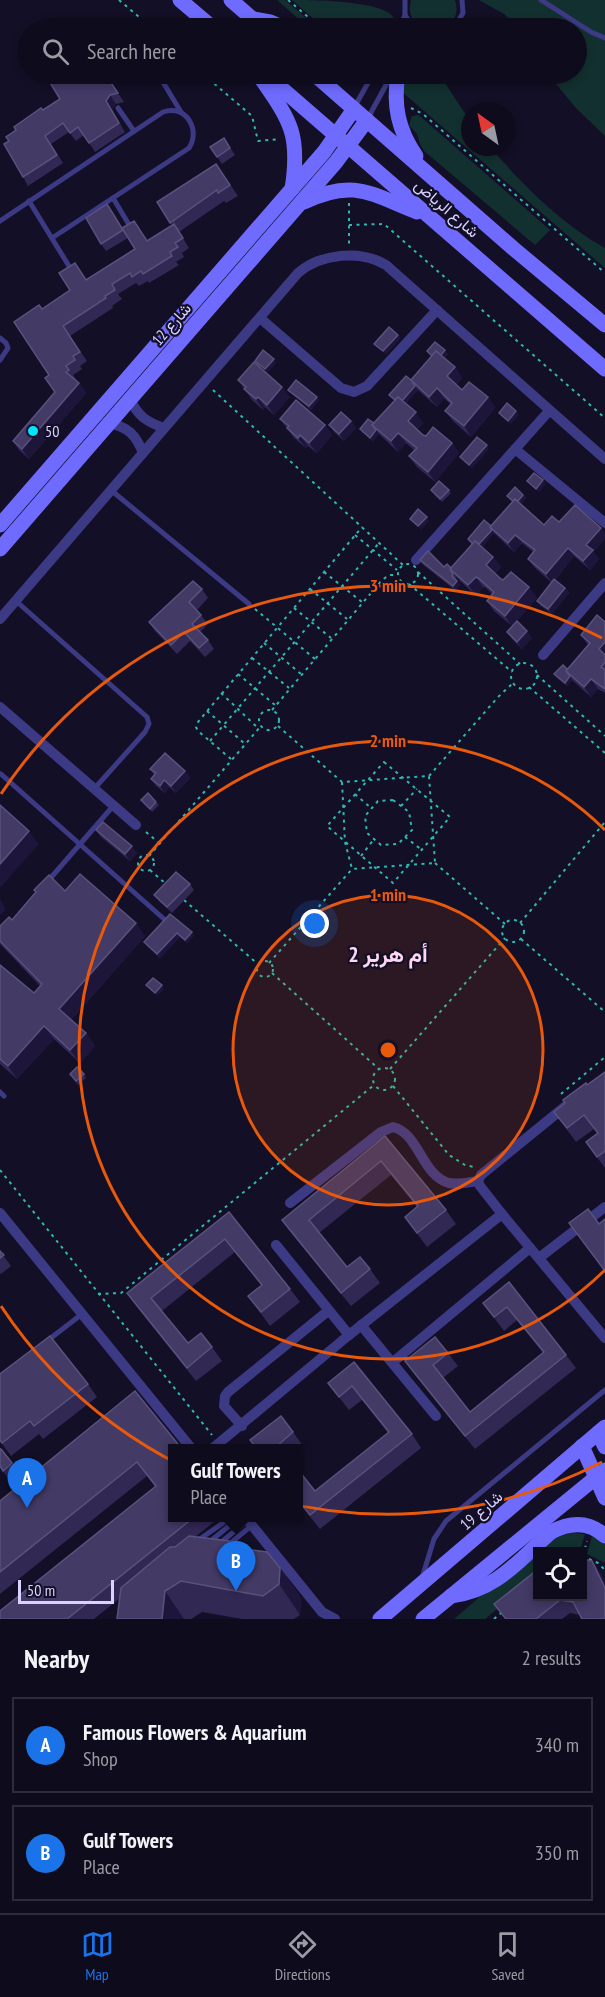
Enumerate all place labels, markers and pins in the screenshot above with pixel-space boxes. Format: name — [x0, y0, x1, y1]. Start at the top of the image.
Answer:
place label: 50 — [45, 421, 59, 441]
marker: 50 — [26, 424, 40, 438]
centre of rings — [378, 1040, 398, 1060]
pin: A — [8, 1458, 46, 1508]
pin: B — [216, 1542, 256, 1591]

